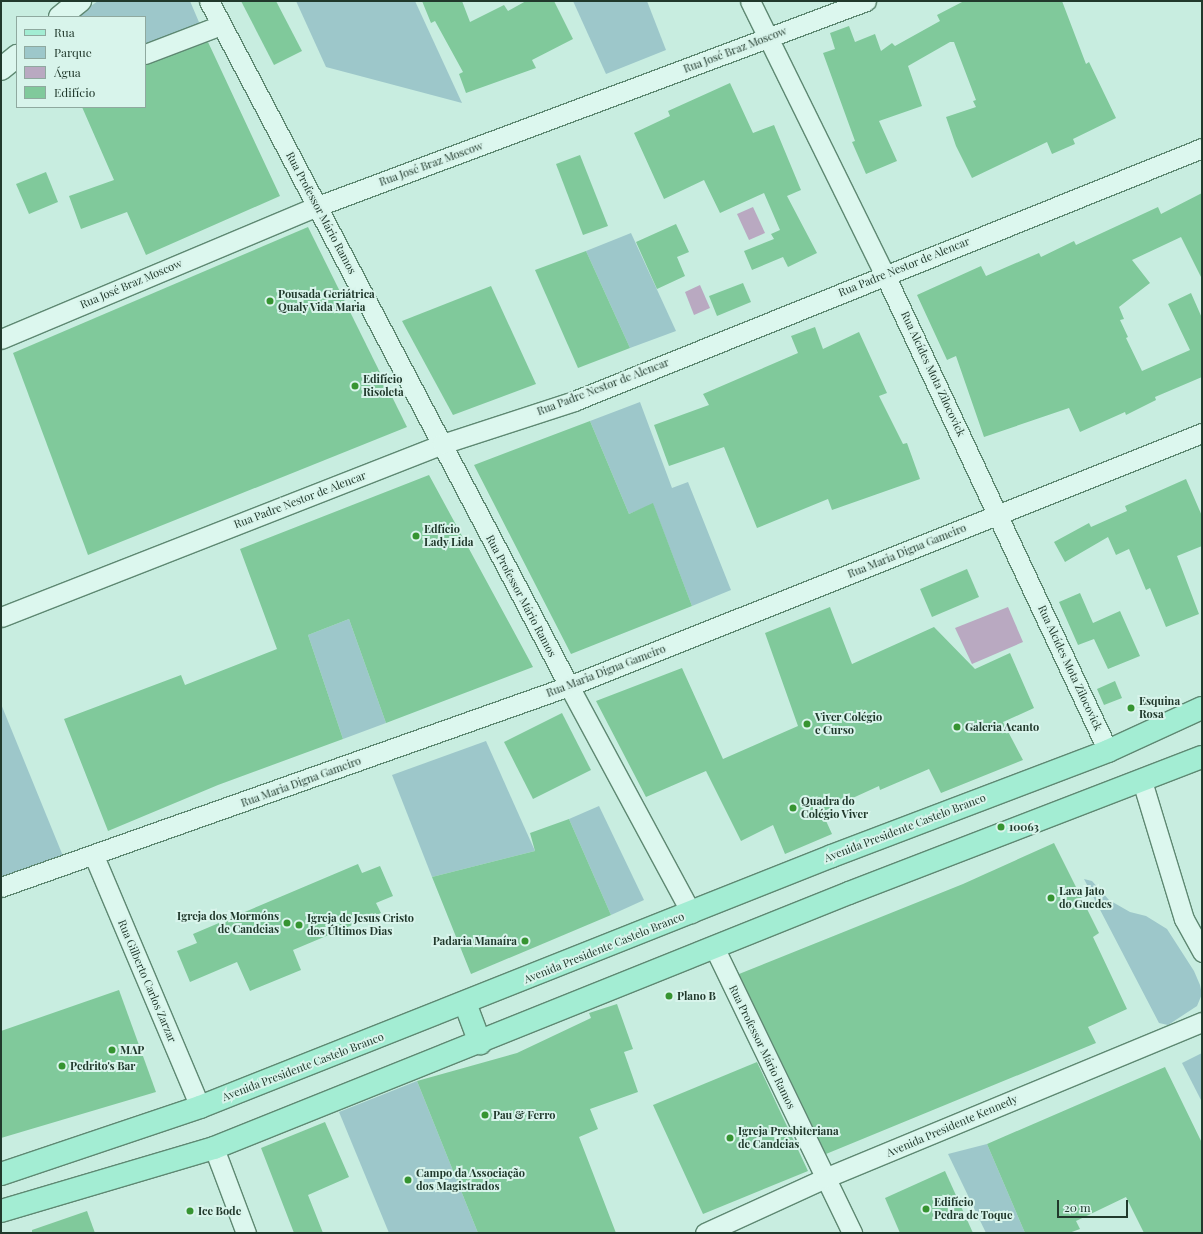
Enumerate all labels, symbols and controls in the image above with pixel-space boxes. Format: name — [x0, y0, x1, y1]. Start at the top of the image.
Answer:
legend — [16, 16, 146, 108]
text: Rua — [54, 24, 75, 40]
street label: Rua José Braz Moscow — [681, 24, 789, 76]
text: Parque — [54, 44, 92, 60]
text: Água — [54, 64, 81, 80]
text: Edifício — [54, 84, 95, 100]
street label: Rua José Braz Moscow — [377, 139, 485, 189]
street label: Rua Professor Mário Ramos — [283, 150, 359, 276]
street label: Rua Padre Nestor de Alencar — [836, 234, 972, 300]
street label: Rua José Braz Moscow — [78, 257, 184, 311]
place label: Pousada Geriátrica Qualy Vida Maria — [278, 288, 375, 314]
marker: Pousada Geriátrica Qualy Vida Maria — [265, 296, 275, 306]
street label: Rua Alcídes Mota Zilocovick — [898, 309, 968, 439]
street label: Rua Padre Nestor de Alencar — [535, 356, 671, 418]
place label: Edifício Risoleta — [363, 373, 404, 399]
marker: Edifício Risoleta — [350, 381, 360, 391]
street label: Rua Padre Nestor de Alencar — [232, 469, 368, 531]
street label: Rua Maria Digna Gameiro — [846, 521, 968, 581]
place label: Edfício Lady Lida — [424, 523, 474, 549]
marker: Edfício Lady Lida — [411, 531, 421, 541]
street label: Rua Professor Mário Ramos — [483, 533, 559, 659]
street label: Rua Alcídes Mota Zilocovick — [1035, 603, 1105, 733]
street label: Rua Maria Digna Gameiro — [544, 642, 668, 700]
place label: Esquina Rosa — [1139, 695, 1180, 721]
marker: Esquina Rosa — [1126, 703, 1136, 713]
place label: Viver Colégio e Curso — [815, 711, 883, 737]
marker: Viver Colégio e Curso — [802, 719, 812, 729]
place label: Galeria Acanto — [965, 720, 1040, 734]
marker: Galeria Acanto — [952, 722, 962, 732]
street label: Rua Maria Digna Gameiro — [239, 754, 363, 810]
street label: Avenida Presidente Castelo Branco — [822, 791, 988, 865]
place label: Quadra do Colégio Viver — [801, 795, 869, 821]
marker: Quadra do Colégio Viver — [788, 803, 798, 813]
place label: 10063 — [1009, 820, 1039, 834]
marker: 10063 — [996, 822, 1006, 832]
place label: Lava Jato do Guedes — [1059, 885, 1112, 911]
marker: Lava Jato do Guedes — [1046, 893, 1056, 903]
place label: Igreja dos Mormóns de Candeias — [177, 910, 279, 936]
street label: Avenida Presidente Castelo Branco — [522, 910, 686, 986]
place label: Igreja de Jesus Cristo dos Últimos Dias — [307, 912, 414, 938]
street label: Rua Gilberto Carlos Zarzar — [115, 918, 179, 1044]
marker: Igreja dos Mormóns de Candeias — [282, 918, 292, 928]
marker: Igreja de Jesus Cristo dos Últimos Dias — [294, 920, 304, 930]
place label: Padaria Manaíra — [433, 934, 517, 948]
marker: Padaria Manaíra — [520, 936, 530, 946]
street label: Rua Professor Mário Ramos — [726, 983, 798, 1111]
place label: Plano B — [677, 989, 716, 1003]
marker: Plano B — [664, 991, 674, 1001]
street label: Avenida Presidente Castelo Branco — [220, 1030, 386, 1104]
place label: MAP — [120, 1043, 144, 1057]
marker: MAP — [107, 1045, 117, 1055]
place label: Pedrito's Bar — [70, 1059, 135, 1073]
marker: Pedrito's Bar — [57, 1061, 67, 1071]
street label: Avenida Presidente Kennedy — [884, 1092, 1020, 1160]
place label: Pau & Ferro — [493, 1108, 555, 1122]
marker: Pau & Ferro — [480, 1110, 490, 1120]
place label: Igreja Presbiteriana de Candeias — [738, 1125, 839, 1151]
marker: Igreja Presbiteriana de Candeias — [725, 1133, 735, 1143]
place label: Campo da Associação dos Magistrados — [416, 1167, 525, 1193]
marker: Campo da Associação dos Magistrados — [403, 1175, 413, 1185]
scale bar — [1059, 1192, 1130, 1218]
place label: Edifício Pedra de Toque — [934, 1196, 1013, 1222]
text: 20 m — [1064, 1199, 1091, 1215]
place label: Ice Bode — [198, 1204, 241, 1218]
marker: Edifício Pedra de Toque — [921, 1204, 931, 1214]
marker: Ice Bode — [185, 1206, 195, 1216]

